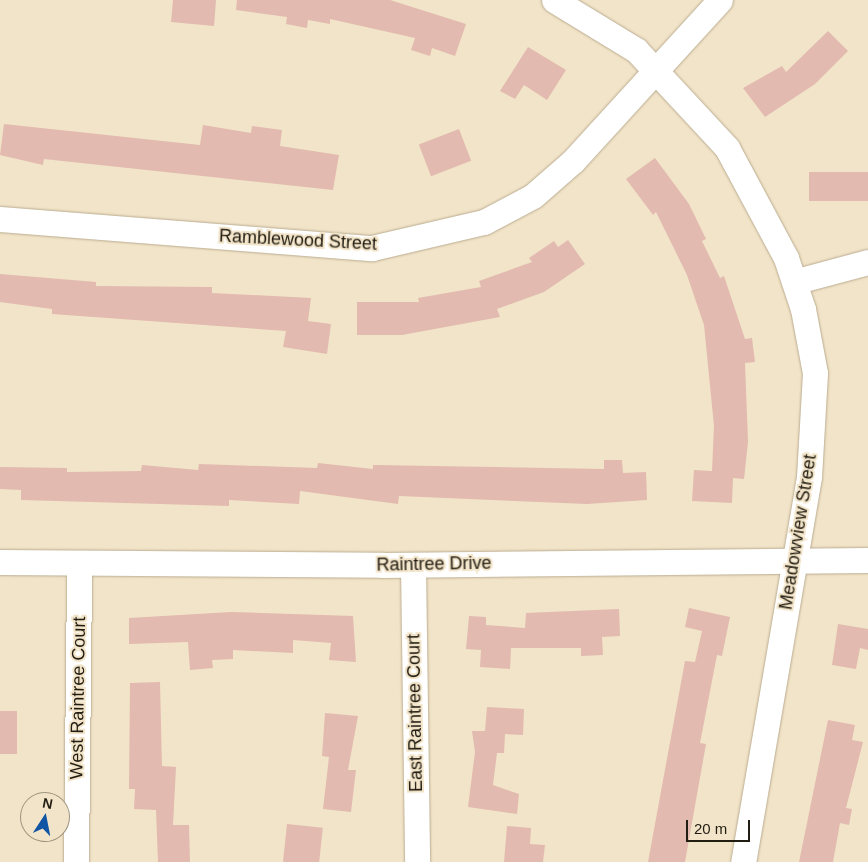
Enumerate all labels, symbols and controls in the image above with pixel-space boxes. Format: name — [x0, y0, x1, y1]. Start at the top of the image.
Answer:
street label: Ramblewood Street — [219, 225, 377, 255]
street label: Meadowview Street — [775, 453, 821, 611]
street label: Raintree Drive — [376, 552, 492, 576]
street label: West Raintree Court — [66, 616, 90, 780]
street label: East Raintree Court — [403, 634, 427, 792]
north arrow — [20, 792, 70, 842]
text: N — [41, 794, 54, 812]
scale bar — [688, 810, 752, 842]
text: 20 m — [694, 820, 727, 837]

